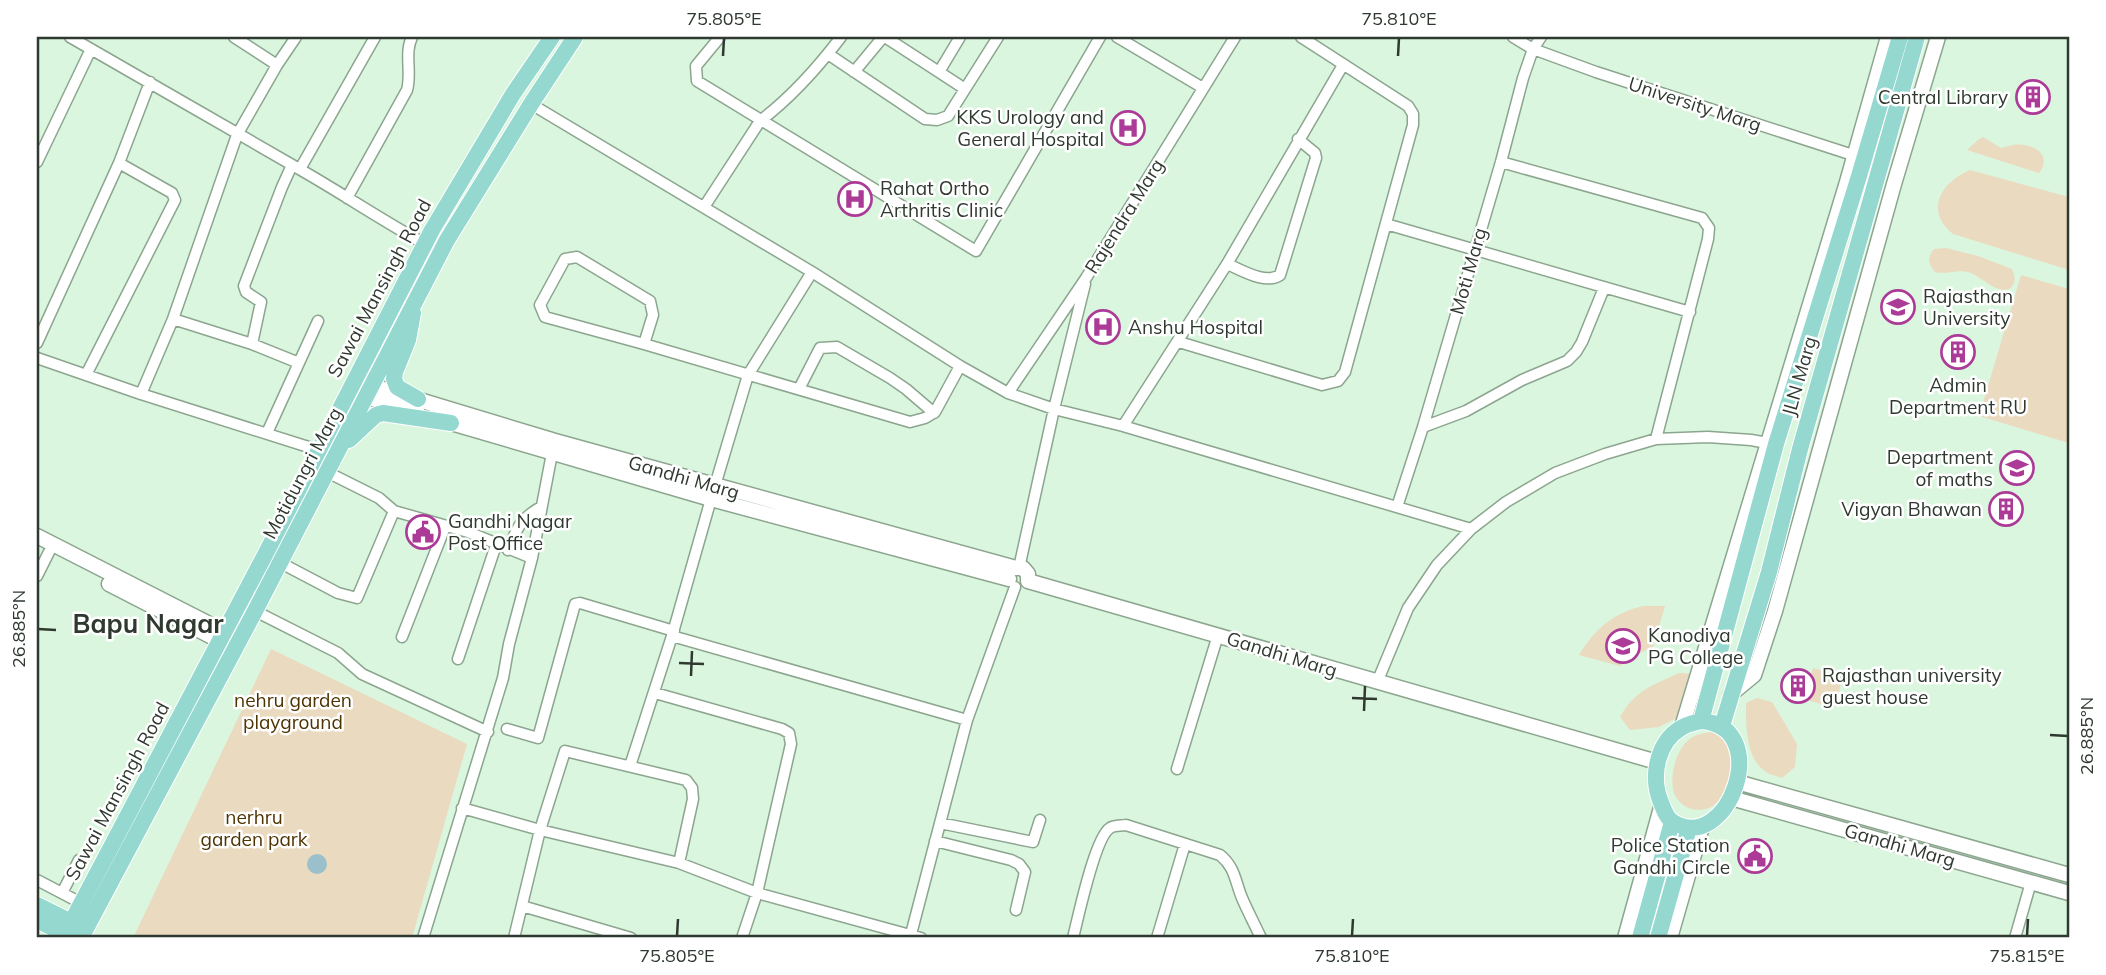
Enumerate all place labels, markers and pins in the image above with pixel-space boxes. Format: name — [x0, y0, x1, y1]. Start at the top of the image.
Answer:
building icon: Central Library — [2014, 78, 2052, 116]
place label: Central Library — [1878, 85, 2008, 109]
place label: KKS Urology and General Hospital — [956, 105, 1104, 151]
hospital icon: KKS Urology and General Hospital — [1109, 109, 1147, 147]
place label: Rahat Ortho Arthritis Clinic — [880, 176, 1003, 222]
hospital icon: Rahat Ortho Arthritis Clinic — [836, 180, 874, 218]
place label: Rajasthan University — [1923, 284, 2013, 330]
school or university icon: Rajasthan University — [1879, 288, 1917, 326]
hospital icon: Anshu Hospital — [1084, 308, 1122, 346]
place label: Anshu Hospital — [1128, 315, 1263, 339]
building icon: Admin Department RU — [1939, 333, 1977, 371]
place label: Admin Department RU — [1889, 373, 2027, 419]
place label: Department of maths — [1887, 445, 1993, 491]
school or university icon: Department of maths — [1998, 449, 2036, 487]
building icon: Vigyan Bhawan — [1987, 490, 2025, 528]
place label: Vigyan Bhawan — [1841, 497, 1982, 521]
place label: Gandhi Nagar Post Office — [448, 509, 572, 555]
public building icon: Gandhi Nagar Post Office — [404, 513, 442, 551]
place label: Kanodiya PG College — [1648, 623, 1743, 669]
school or university icon: Kanodiya PG College — [1604, 627, 1642, 665]
place label: Rajasthan university guest house — [1822, 663, 2002, 709]
building icon: Rajasthan university guest house — [1779, 667, 1817, 705]
place label: Police Station Gandhi Circle — [1611, 833, 1730, 879]
public building icon: Police Station Gandhi Circle — [1736, 837, 1774, 875]

